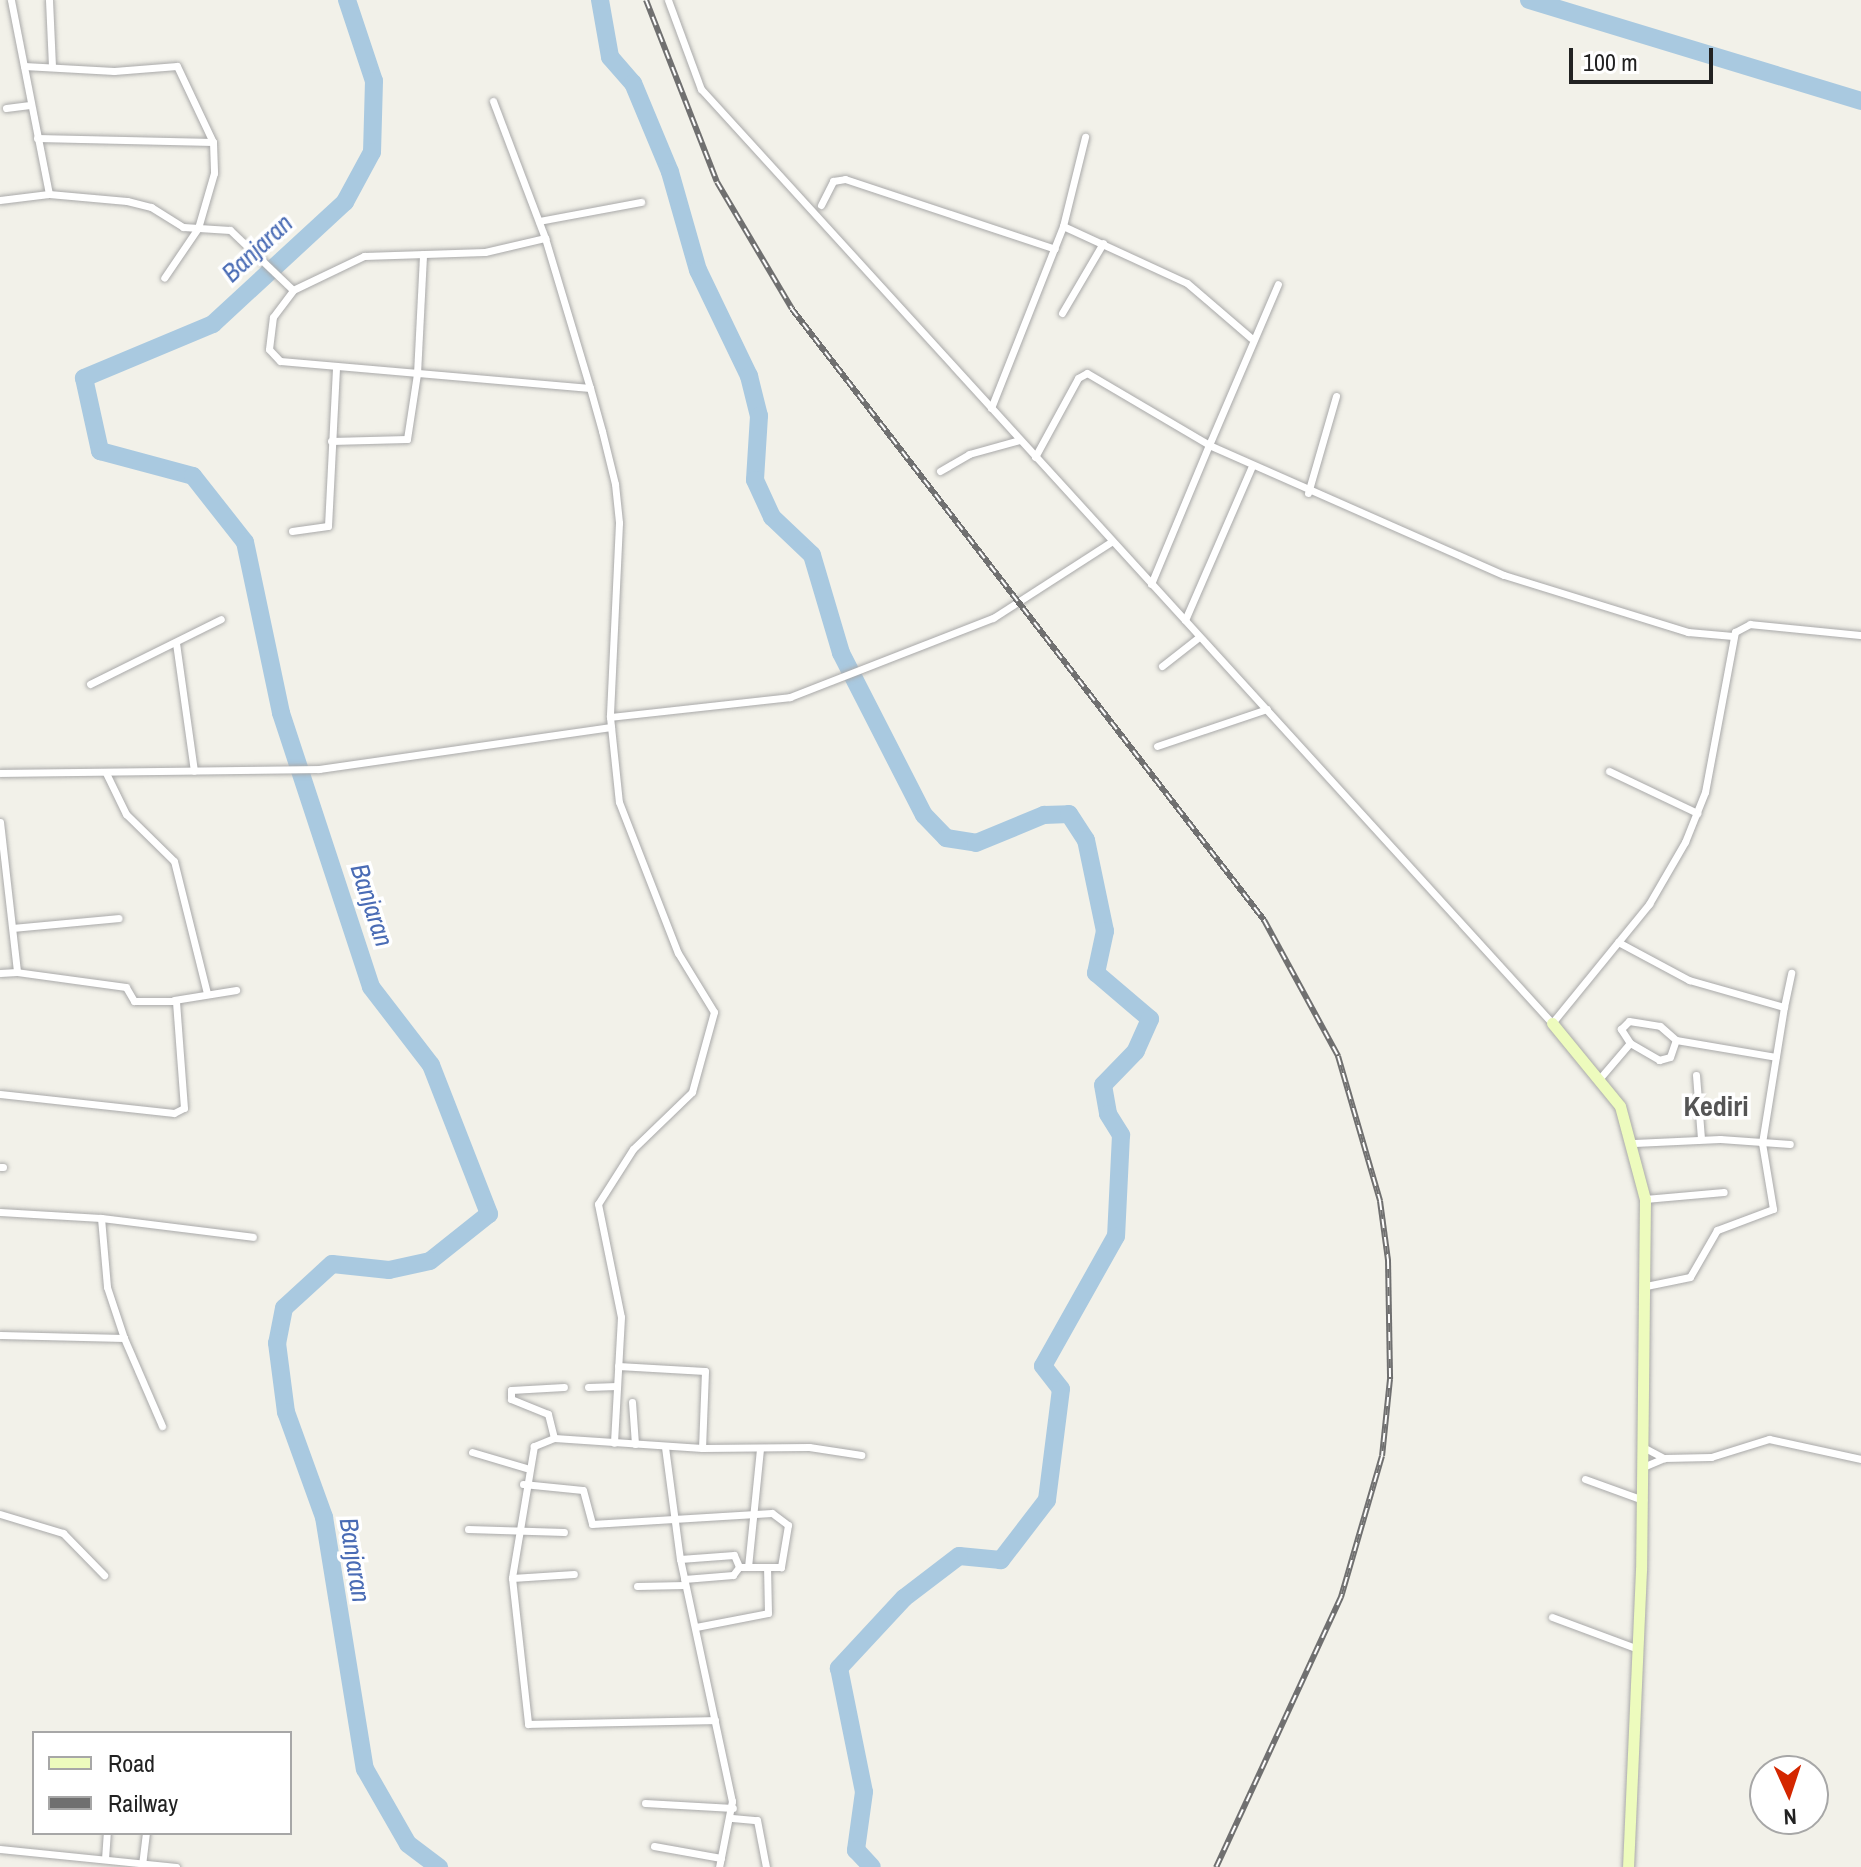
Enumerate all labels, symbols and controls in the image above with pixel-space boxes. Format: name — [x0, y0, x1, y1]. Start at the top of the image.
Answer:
scale bar — [1573, 32, 1717, 82]
text: 100 m — [1583, 46, 1638, 78]
water label: Banjaran — [215, 207, 299, 289]
water label: Banjaran — [344, 860, 400, 950]
district label: Kediri — [1683, 1089, 1749, 1123]
water label: Banjaran — [333, 1515, 377, 1605]
legend — [32, 1731, 292, 1835]
text: Road — [108, 1747, 155, 1779]
north arrow — [1749, 1755, 1829, 1835]
text: Railway — [108, 1787, 178, 1819]
text: N — [1783, 1802, 1797, 1832]

